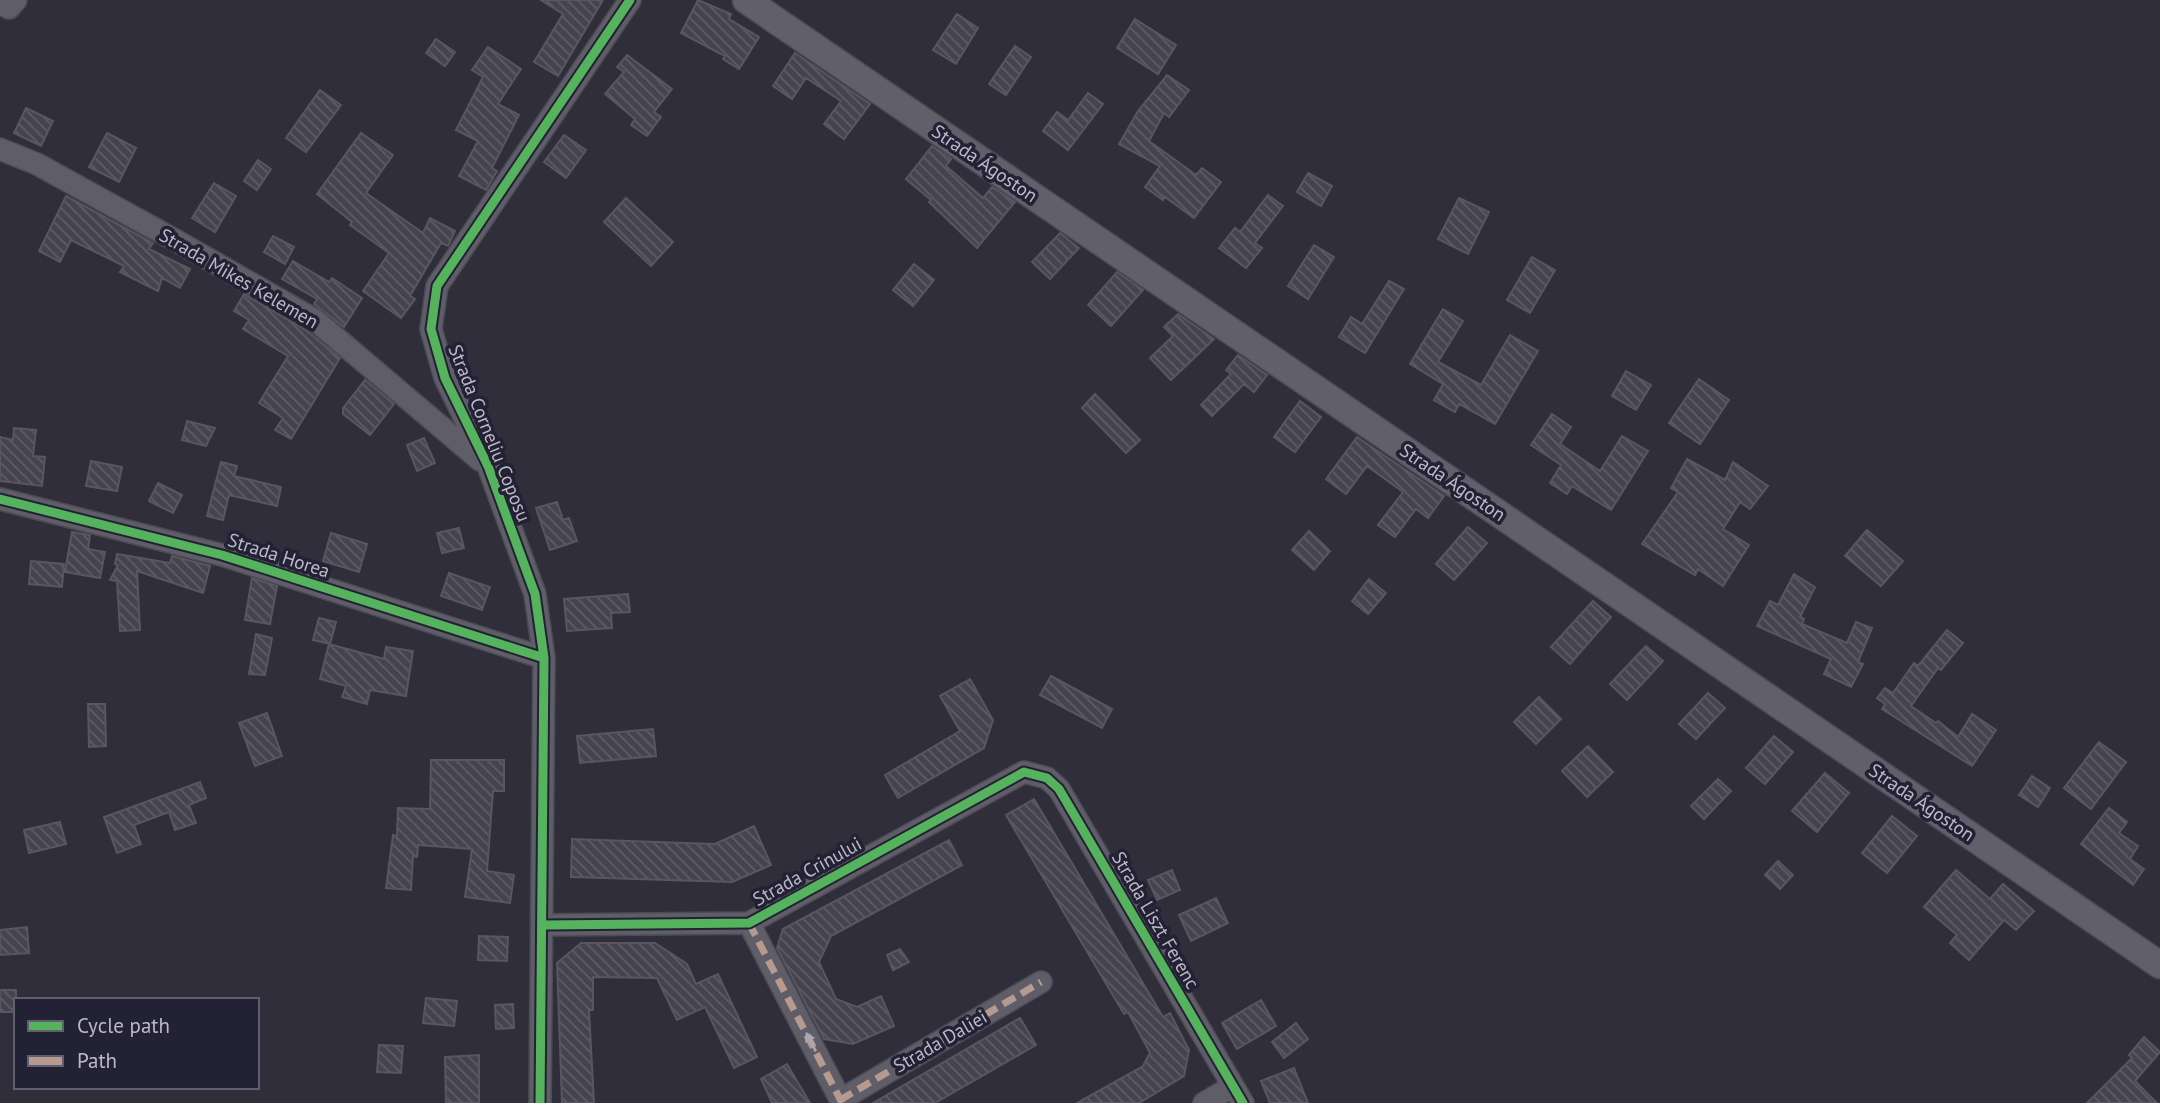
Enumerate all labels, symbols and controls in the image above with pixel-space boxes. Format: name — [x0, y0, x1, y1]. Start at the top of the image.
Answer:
street label: Strada Ágoston — [927, 119, 1043, 207]
street label: Strada Mikes Kelemen — [155, 223, 323, 333]
street label: Strada Corneliu Coposu — [443, 341, 537, 525]
street label: Strada Ágoston — [1395, 438, 1511, 526]
street label: Strada Horea — [225, 527, 333, 583]
street label: Strada Ágoston — [1864, 758, 1980, 846]
street label: Strada Crinului — [748, 831, 866, 911]
street label: Strada Liszt Ferenc — [1107, 847, 1205, 993]
legend — [14, 998, 259, 1089]
street label: Strada Daliei — [889, 1005, 991, 1077]
text: Cycle path — [77, 1012, 170, 1039]
one-way arrow — [805, 1032, 816, 1052]
text: Path — [77, 1047, 117, 1074]

